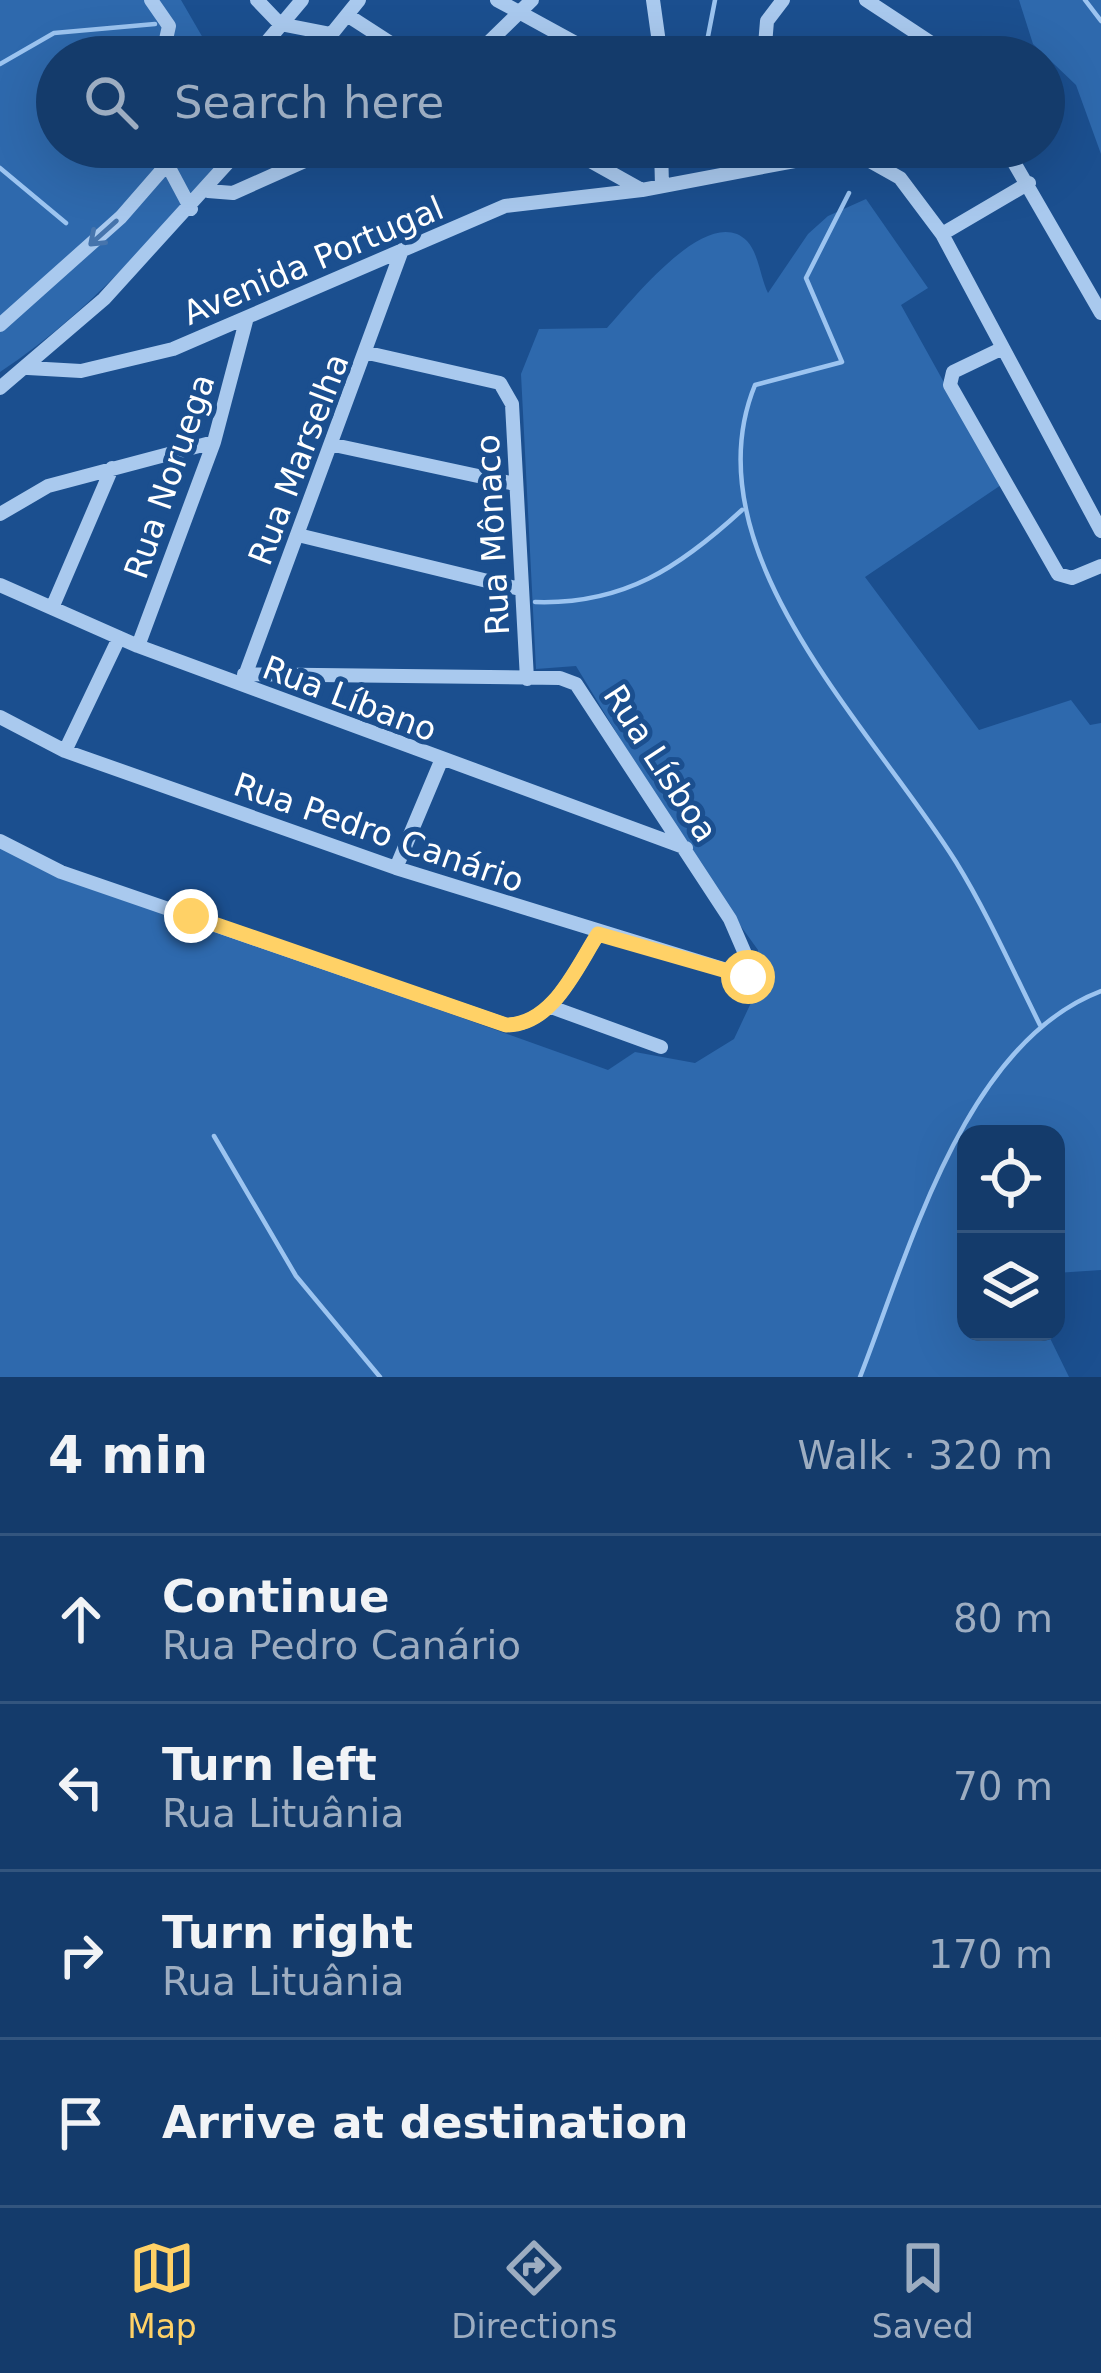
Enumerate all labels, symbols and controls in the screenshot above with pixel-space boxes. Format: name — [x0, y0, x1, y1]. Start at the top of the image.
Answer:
search box — [36, 36, 1065, 168]
icon: search — [78, 69, 144, 135]
text: Search here — [174, 76, 444, 129]
street label: Avenida Portugal — [177, 188, 449, 333]
one-way arrow — [89, 219, 119, 246]
street label: Rua Marselha — [240, 348, 357, 570]
street label: Rua Noruega — [116, 369, 223, 584]
street label: Rua Mônaco — [468, 433, 517, 636]
street label: Rua Líbano — [257, 647, 442, 749]
street label: Rua Lísboa — [595, 678, 726, 849]
street label: Rua Pedro Canário — [229, 765, 529, 900]
route end — [164, 889, 218, 943]
route start — [721, 950, 775, 1004]
map controls — [957, 1125, 1065, 1341]
button: locate — [957, 1125, 1065, 1233]
button: layers — [957, 1233, 1065, 1341]
text: 4 min — [48, 1426, 208, 1485]
text: Walk · 320 m — [798, 1433, 1053, 1478]
text: Continue — [162, 1570, 390, 1623]
icon: ahead — [48, 1586, 114, 1652]
text: 80 m — [953, 1596, 1053, 1641]
text: Rua Pedro Canário — [162, 1623, 521, 1668]
text: Turn left — [162, 1738, 377, 1791]
icon: left — [48, 1754, 114, 1820]
text: 70 m — [953, 1764, 1053, 1809]
text: Rua Lituânia — [162, 1791, 404, 1836]
text: Turn right — [162, 1906, 413, 1959]
icon: right — [48, 1922, 114, 1988]
text: 170 m — [928, 1932, 1053, 1977]
text: Rua Lituânia — [162, 1959, 404, 2004]
icon: arrive — [48, 2090, 114, 2156]
text: Arrive at destination — [162, 2096, 688, 2149]
tab: Map — [127, 2235, 197, 2346]
tab: Directions — [451, 2235, 617, 2346]
tab: Saved — [872, 2235, 974, 2346]

